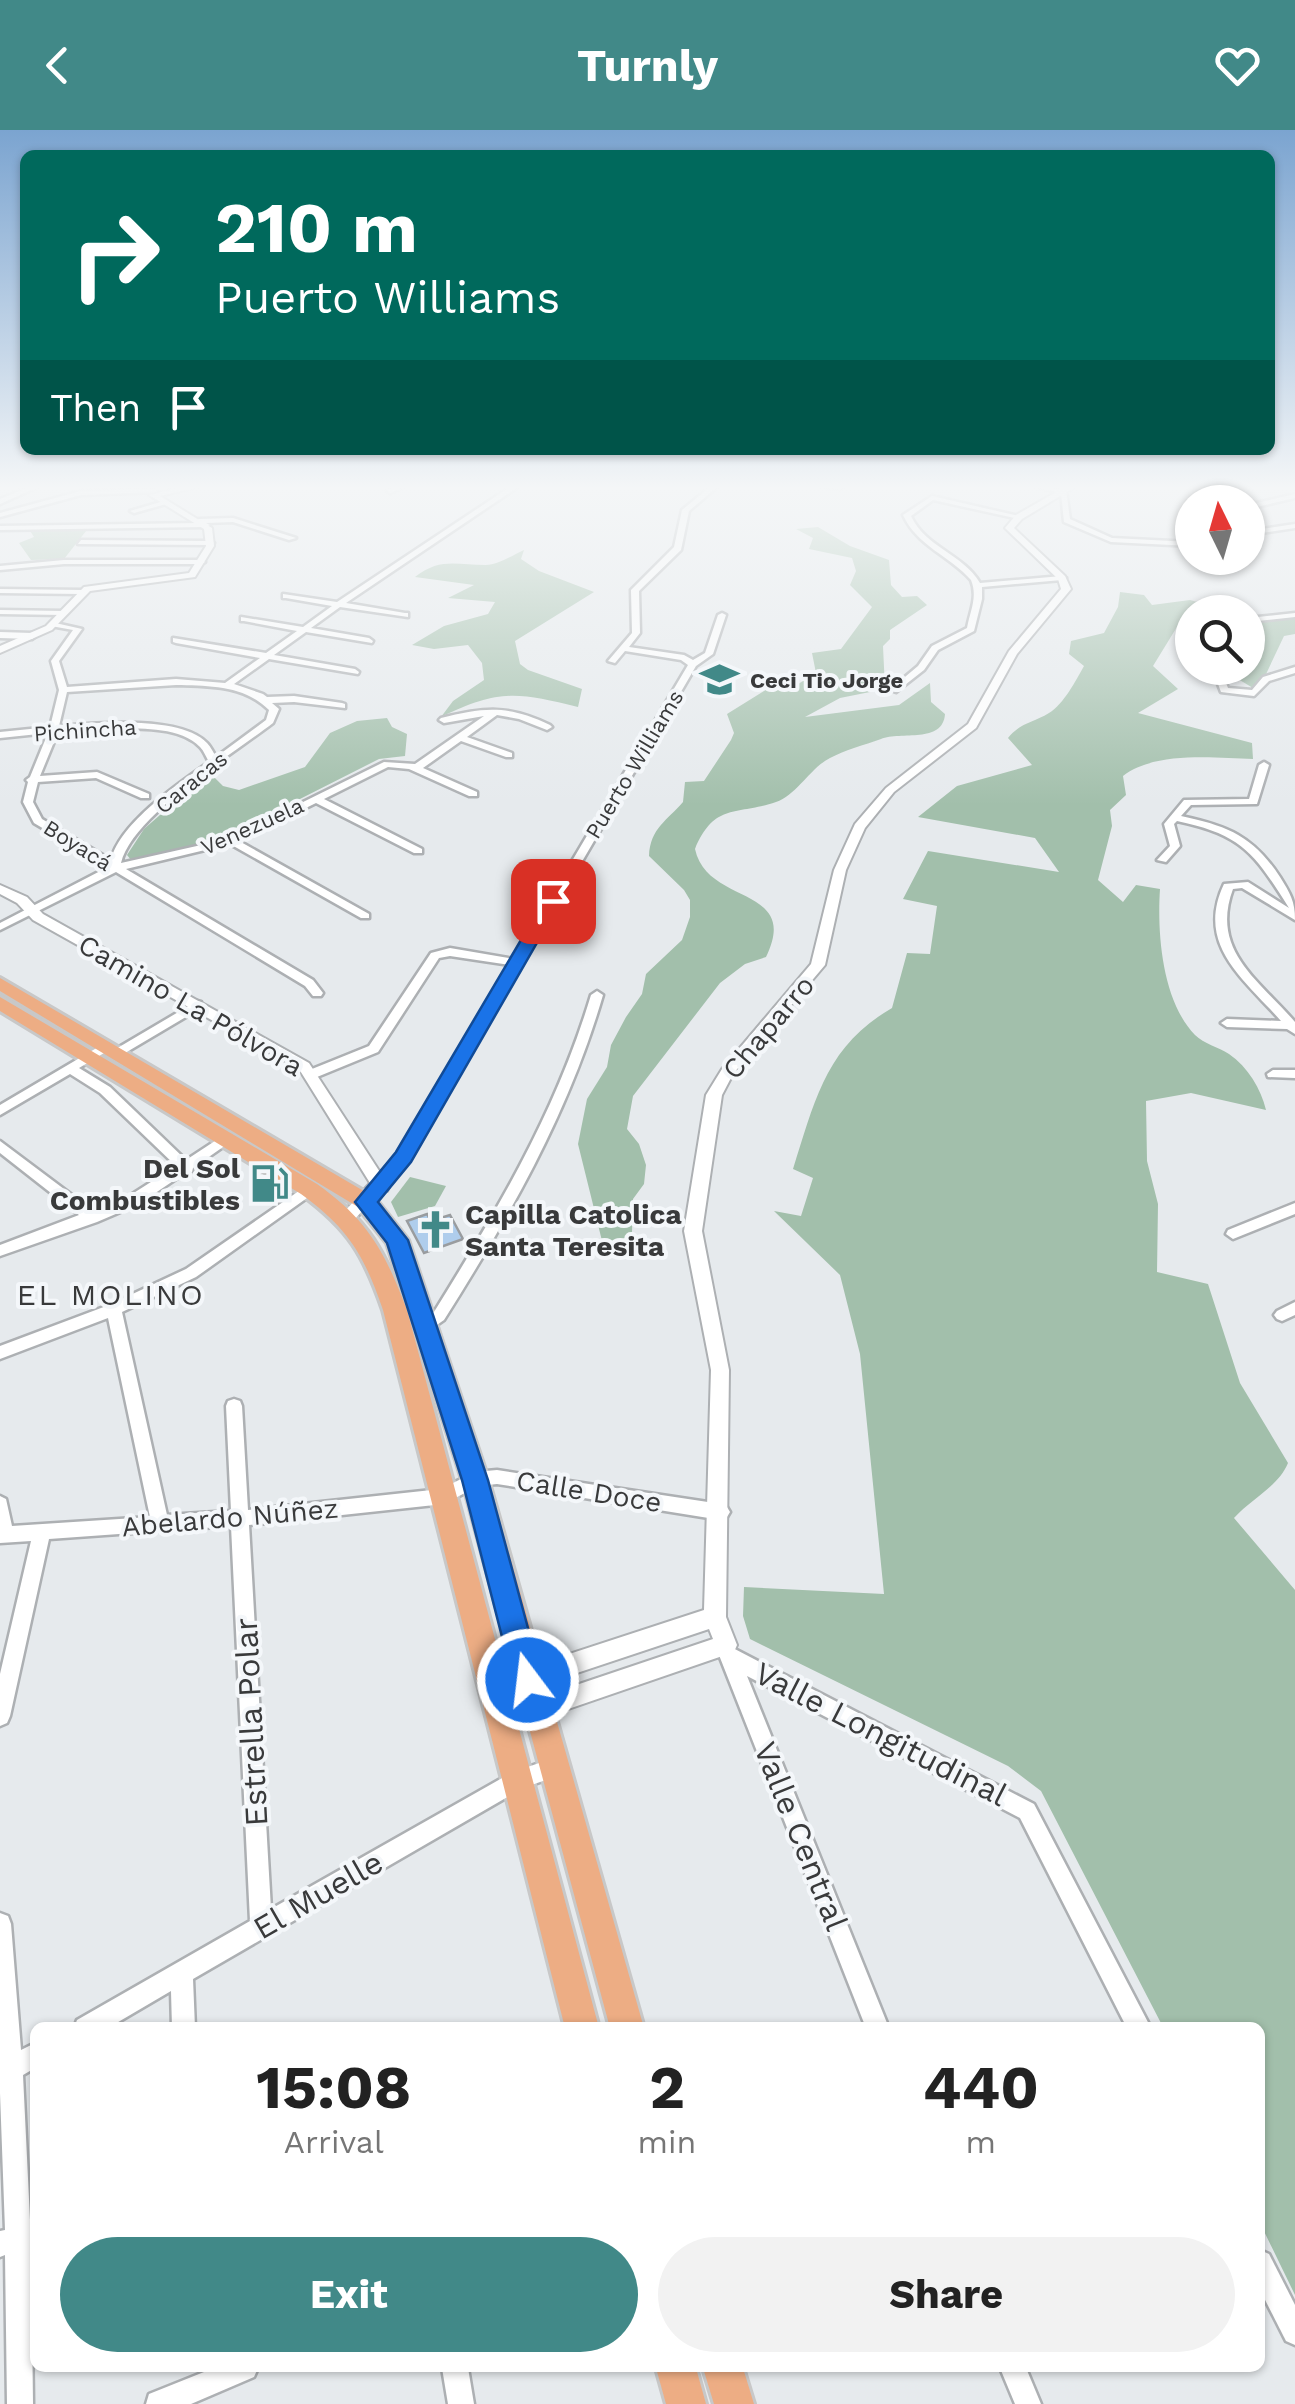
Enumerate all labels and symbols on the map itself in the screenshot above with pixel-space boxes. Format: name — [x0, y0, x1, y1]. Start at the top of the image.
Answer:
north arrow — [1175, 485, 1265, 575]
school or university icon: Ceci Tio Jorge — [699, 659, 741, 701]
place label: Ceci Tio Jorge — [750, 668, 903, 693]
street label: Puerto Williams — [580, 686, 689, 843]
street label: Pichincha — [33, 714, 137, 747]
street label: Caracas — [150, 746, 232, 819]
street label: Venezuela — [197, 793, 307, 860]
street label: Boyacá — [39, 815, 116, 876]
pin — [511, 859, 596, 944]
street label: Camino La Pólvora — [72, 928, 309, 1083]
street label: Chaparro — [716, 969, 821, 1086]
place label: Del Sol Combustibles — [50, 1152, 241, 1217]
fuel station icon: Del Sol Combustibles — [249, 1163, 291, 1205]
place label: Capilla Catolica Santa Teresita — [465, 1198, 682, 1263]
church icon: Capilla Catolica Santa Teresita — [414, 1209, 456, 1251]
district label: EL MOLINO — [17, 1277, 205, 1312]
street label: Calle Doce — [514, 1464, 664, 1519]
street label: Abelardo Núñez — [120, 1492, 340, 1543]
street label: Estrella Polar — [227, 1617, 275, 1827]
position arrow — [476, 1628, 580, 1732]
street label: Valle Longitudinal — [748, 1654, 1014, 1814]
street label: Valle Central — [746, 1736, 856, 1936]
street label: El Muelle — [246, 1843, 390, 1947]

